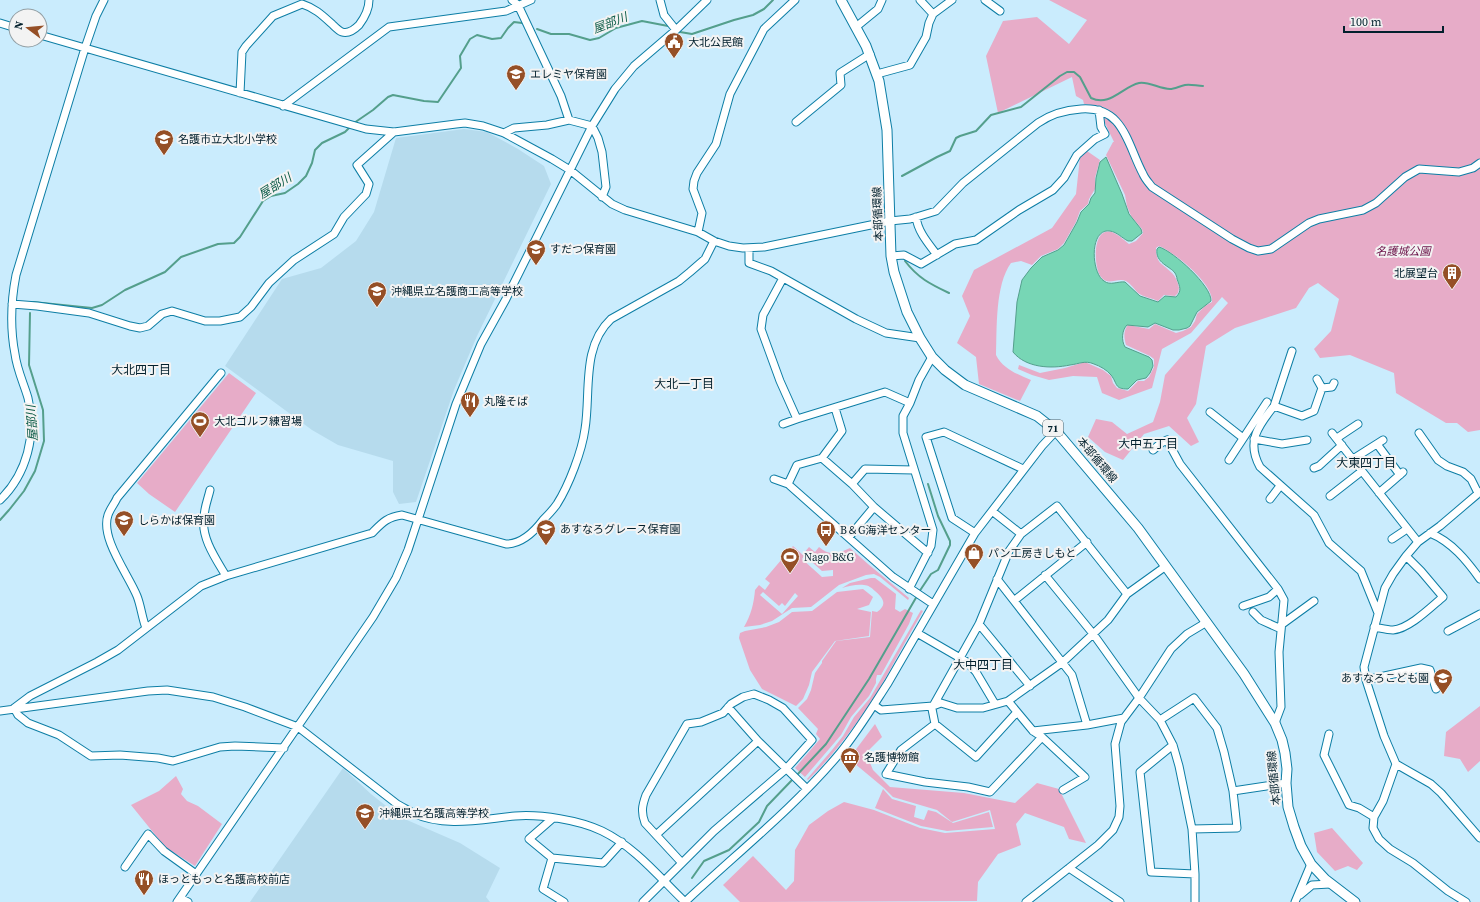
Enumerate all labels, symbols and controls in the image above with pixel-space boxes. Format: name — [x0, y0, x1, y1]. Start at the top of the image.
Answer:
north arrow — [8, 8, 48, 48]
water label: 屋部川 — [590, 8, 632, 37]
scale bar — [1344, 8, 1443, 34]
text: 100 m — [1350, 14, 1382, 30]
text: N — [11, 19, 27, 31]
public building icon: 大北公民館 — [663, 31, 685, 59]
place label: 大北公民館 — [688, 35, 743, 50]
school or university icon: エレミヤ保育園 — [505, 63, 527, 91]
place label: エレミヤ保育園 — [530, 67, 607, 82]
school or university icon: 名護市立大北小学校 — [153, 128, 175, 156]
place label: 名護市立大北小学校 — [178, 132, 277, 147]
water label: 屋部川 — [255, 169, 296, 202]
street label: 本部循環線 — [870, 186, 886, 242]
school or university icon: すだつ保育園 — [525, 238, 547, 266]
place label: すだつ保育園 — [550, 242, 616, 257]
park label: 名護城公園 — [1376, 244, 1432, 259]
building icon: 北展望台 — [1441, 262, 1463, 290]
place label: 北展望台 — [1394, 266, 1438, 281]
school or university icon: 沖縄県立名護商工高等学校 — [366, 280, 388, 308]
place label: 沖縄県立名護商工高等学校 — [391, 284, 523, 299]
district label: 大北四丁目 — [111, 362, 171, 378]
district label: 大北一丁目 — [654, 376, 714, 392]
restaurant icon: 丸隆そば — [459, 390, 481, 418]
place label: 丸隆そば — [484, 394, 528, 409]
water label: 屋部川 — [23, 402, 41, 442]
sports icon: 大北ゴルフ練習場 — [189, 410, 211, 438]
place label: 大北ゴルフ練習場 — [214, 414, 302, 429]
road number: 71 — [1043, 420, 1063, 436]
street label: 本部循環線 — [1074, 434, 1120, 486]
district label: 大中五丁目 — [1118, 436, 1178, 452]
district label: 大東四丁目 — [1336, 455, 1396, 471]
school or university icon: しらかば保育園 — [113, 509, 135, 537]
place label: しらかば保育園 — [138, 513, 215, 528]
school or university icon: あすなろグレース保育園 — [535, 518, 557, 546]
bus stop icon: B＆G海洋センター — [815, 519, 837, 547]
place label: あすなろグレース保育園 — [560, 522, 680, 537]
place label: B＆G海洋センター — [840, 523, 931, 538]
shop icon: パン工房きしもと — [963, 542, 985, 570]
sports icon: Nago B&G — [779, 546, 801, 574]
place label: パン工房きしもと — [988, 546, 1076, 561]
place label: Nago B&G — [804, 550, 854, 565]
district label: 大中四丁目 — [953, 657, 1013, 673]
school or university icon: あすなろこども園 — [1432, 667, 1454, 695]
place label: あすなろこども園 — [1341, 671, 1429, 686]
museum icon: 名護博物館 — [839, 746, 861, 774]
place label: 名護博物館 — [864, 750, 919, 765]
street label: 本部循環線 — [1264, 750, 1284, 806]
school or university icon: 沖縄県立名護高等学校 — [354, 802, 376, 830]
place label: 沖縄県立名護高等学校 — [379, 806, 489, 821]
restaurant icon: ほっともっと名護高校前店 — [133, 868, 155, 896]
place label: ほっともっと名護高校前店 — [158, 872, 290, 887]

